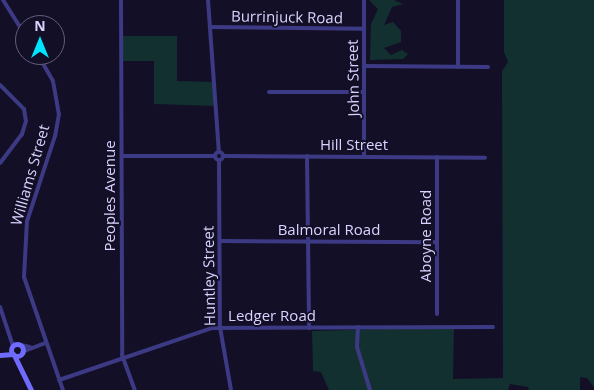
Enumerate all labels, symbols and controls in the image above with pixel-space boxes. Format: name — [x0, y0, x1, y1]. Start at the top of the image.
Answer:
street label: Burrinjuck Road — [231, 7, 343, 27]
north arrow — [15, 15, 65, 65]
text: N — [34, 16, 46, 35]
street label: John Street — [343, 39, 363, 117]
street label: Williams Street — [7, 122, 53, 228]
street label: Hill Street — [320, 136, 388, 154]
street label: Peoples Avenue — [101, 140, 119, 252]
street label: Aboyne Road — [417, 190, 435, 282]
street label: Balmoral Road — [278, 221, 380, 239]
street label: Huntley Street — [199, 226, 219, 326]
street label: Ledger Road — [228, 307, 316, 325]

